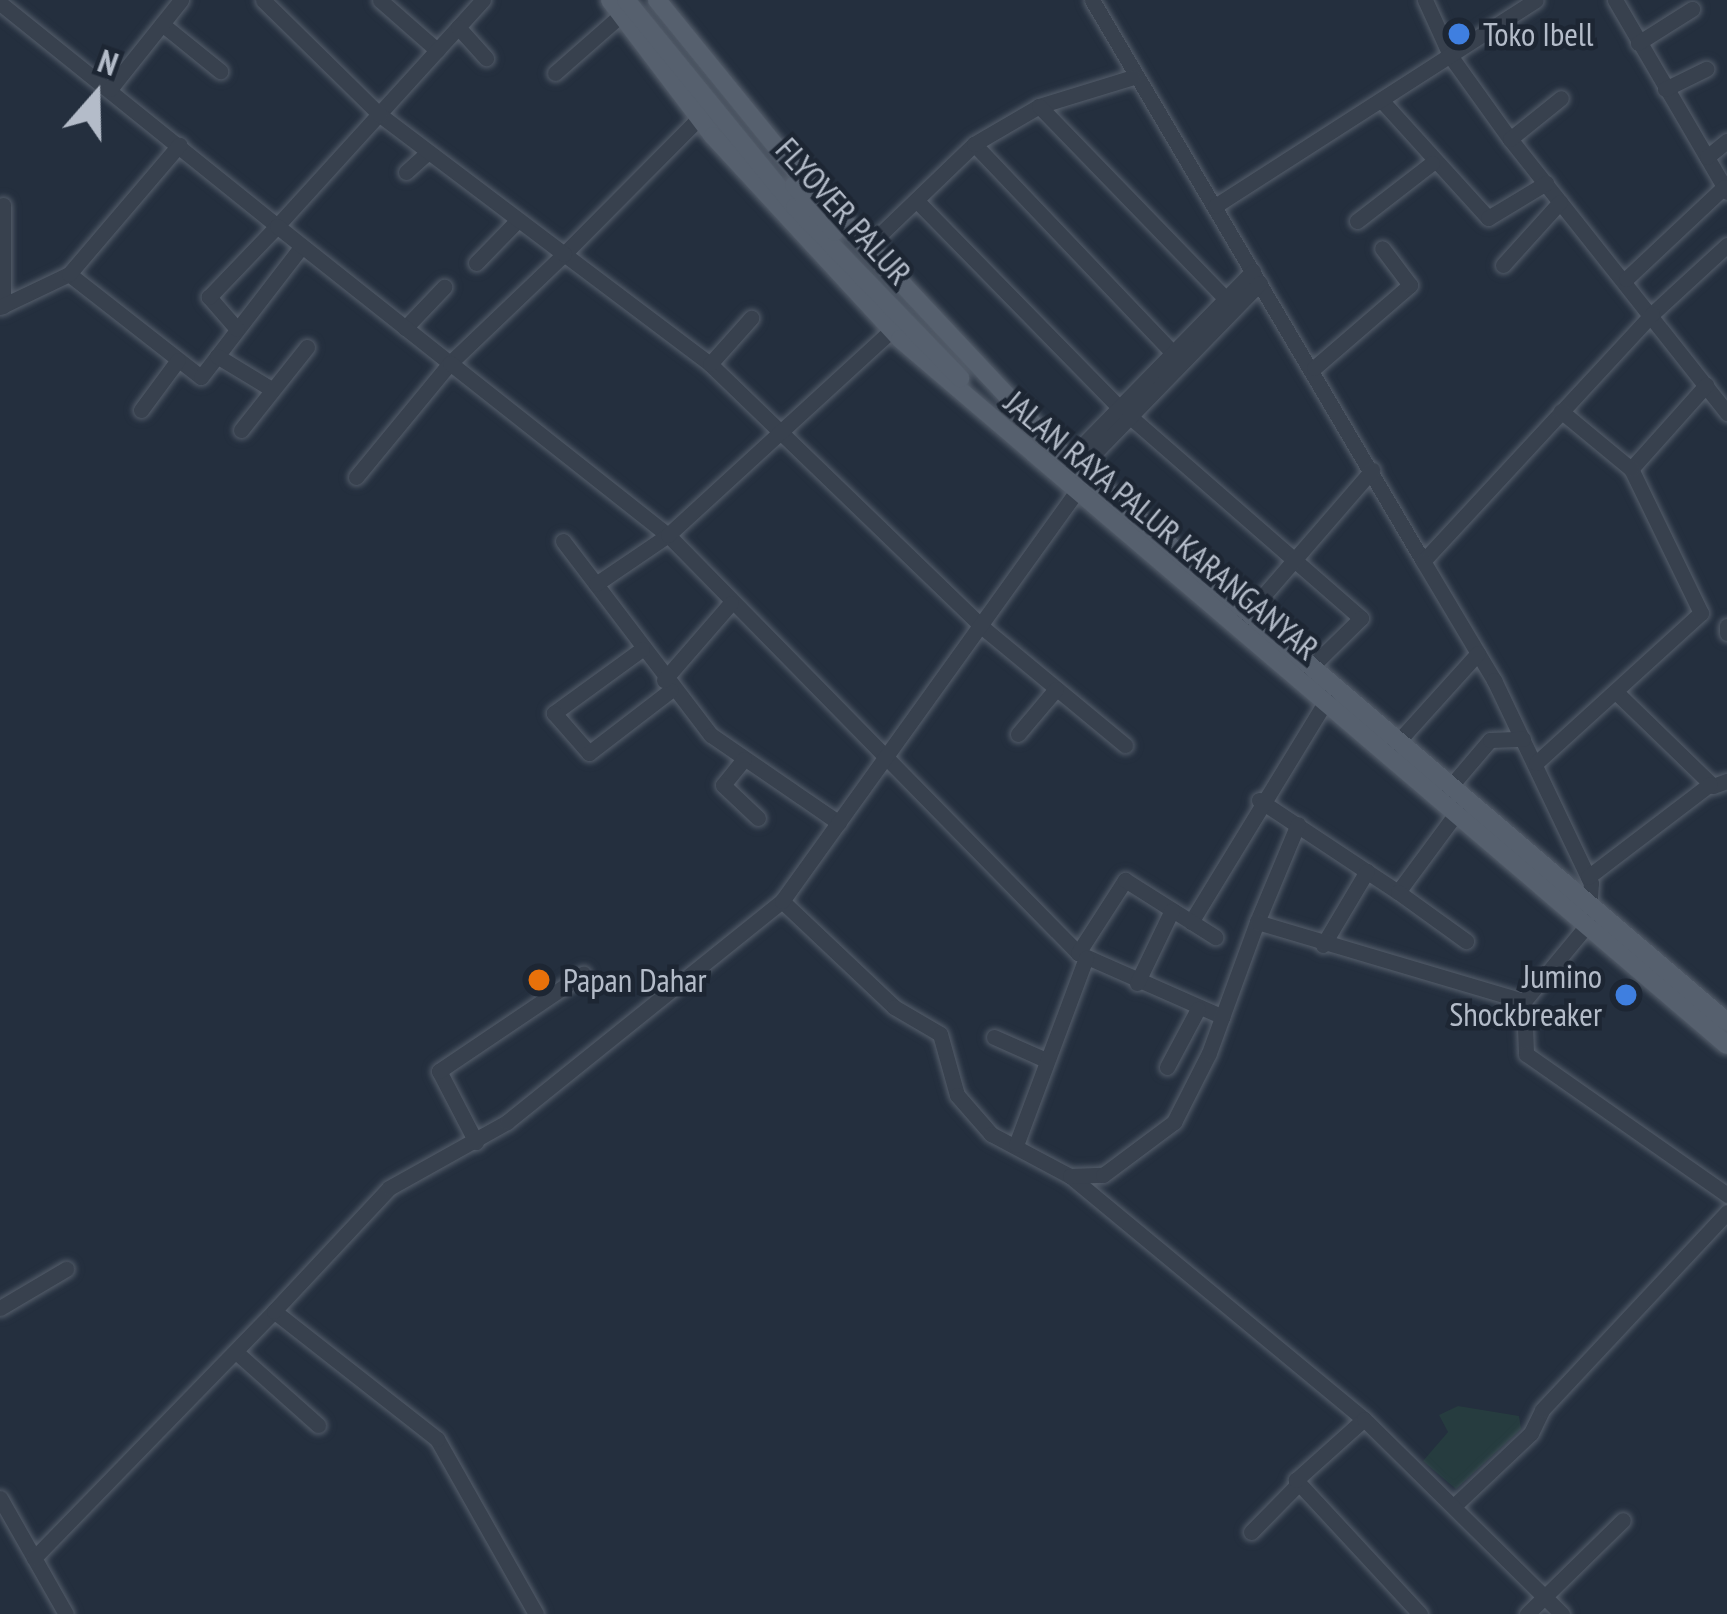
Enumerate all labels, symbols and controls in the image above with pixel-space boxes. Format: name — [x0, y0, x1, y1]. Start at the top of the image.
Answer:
place label: Toko Ibell — [1483, 14, 1593, 54]
marker: Toko Ibell — [1446, 21, 1472, 47]
north arrow — [36, 36, 156, 156]
text: N — [93, 38, 124, 85]
street label: FLYOVER PALUR — [768, 130, 920, 292]
street label: JALAN RAYA PALUR KARANGANYAR — [997, 382, 1327, 668]
place label: Jumino Shockbreaker — [1449, 956, 1602, 1034]
place label: Papan Dahar — [563, 960, 707, 1000]
marker: Papan Dahar — [526, 967, 552, 993]
marker: Jumino Shockbreaker — [1613, 982, 1639, 1008]

